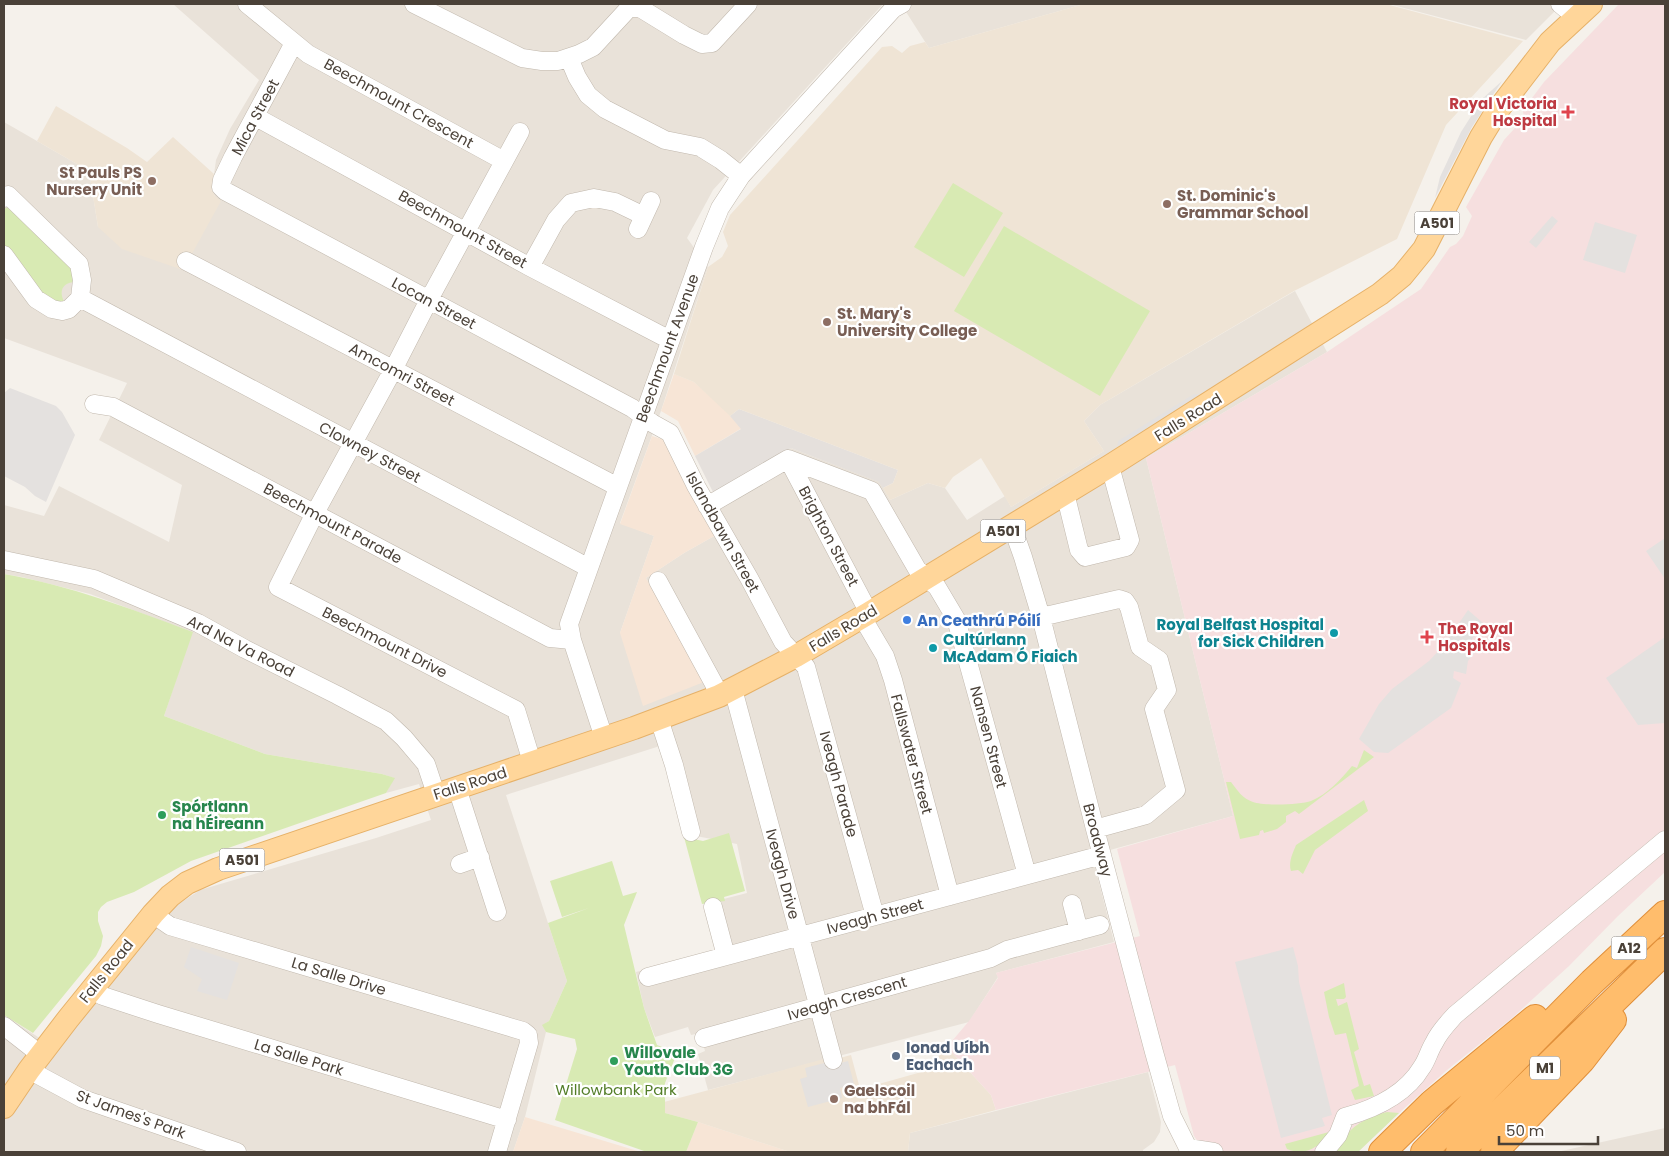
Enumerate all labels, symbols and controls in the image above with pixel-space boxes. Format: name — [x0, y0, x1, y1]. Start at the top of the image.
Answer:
street label: Beechmount Crescent — [320, 53, 478, 153]
street label: Mica Street — [226, 75, 284, 159]
place label: Royal Victoria Hospital — [1449, 93, 1557, 131]
marker: Royal Victoria Hospital — [1561, 105, 1575, 119]
place label: St Pauls PS Nursery Unit — [46, 162, 142, 200]
marker: St Pauls PS Nursery Unit — [146, 175, 158, 187]
street label: Beechmount Street — [395, 185, 531, 273]
place label: St. Dominic's Grammar School — [1177, 185, 1309, 223]
marker: St. Dominic's Grammar School — [1161, 198, 1173, 210]
road number: A501 — [1414, 212, 1460, 234]
street label: Beechmount Avenue — [630, 271, 704, 425]
street label: Locan Street — [388, 272, 480, 334]
place label: St. Mary's University College — [837, 303, 977, 341]
marker: St. Mary's University College — [821, 316, 833, 328]
street label: Amcomri Street — [345, 337, 459, 411]
street label: Falls Road — [1150, 388, 1226, 446]
street label: Clowney Street — [315, 416, 425, 488]
street label: Islandbawn Street — [681, 468, 765, 596]
street label: Beechmount Parade — [260, 478, 406, 568]
street label: Brighton Street — [794, 482, 864, 590]
road number: A501 — [980, 520, 1026, 542]
street label: Falls Road — [805, 599, 881, 657]
street label: Beechmount Drive — [319, 601, 451, 683]
street label: Ard Na Va Road — [184, 610, 298, 682]
place label: An Ceathrú Póilí — [917, 610, 1041, 631]
marker: An Ceathrú Póilí — [901, 614, 913, 626]
place label: Royal Belfast Hospital for Sick Children — [1156, 614, 1324, 652]
place label: The Royal Hospitals — [1438, 618, 1513, 656]
marker: Royal Belfast Hospital for Sick Children — [1328, 627, 1340, 639]
place label: Cultúrlann McAdam Ó Fiaich — [943, 629, 1078, 667]
marker: The Royal Hospitals — [1420, 630, 1434, 644]
marker: Cultúrlann McAdam Ó Fiaich — [927, 642, 939, 654]
street label: Nansen Street — [965, 684, 1013, 790]
street label: Fallswater Street — [886, 692, 938, 816]
street label: Iveagh Parade — [815, 728, 863, 840]
street label: Falls Road — [431, 761, 509, 805]
place label: Spórtlann na hÉireann — [172, 796, 264, 834]
street label: Broadway — [1078, 801, 1118, 880]
marker: Spórtlann na hÉireann — [156, 809, 168, 821]
street label: Iveagh Drive — [761, 826, 805, 922]
road number: A501 — [220, 848, 264, 872]
street label: Iveagh Street — [824, 893, 926, 939]
street label: Falls Road — [74, 935, 138, 1007]
road number: A12 — [1612, 936, 1646, 960]
street label: La Salle Drive — [289, 952, 389, 1000]
street label: Iveagh Crescent — [785, 971, 909, 1025]
street label: La Salle Park — [252, 1033, 347, 1081]
place label: Ionad Uíbh Eachach — [906, 1037, 989, 1075]
place label: Willovale Youth Club 3G — [624, 1042, 733, 1080]
marker: Ionad Uíbh Eachach — [890, 1050, 902, 1062]
marker: Willovale Youth Club 3G — [608, 1055, 620, 1067]
road number: M1 — [1530, 1056, 1560, 1080]
park label: Willowbank Park — [555, 1079, 677, 1100]
place label: Gaelscoil na bhFál — [844, 1080, 915, 1118]
street label: St James's Park — [73, 1084, 189, 1144]
marker: Gaelscoil na bhFál — [828, 1093, 840, 1105]
scale bar — [1499, 1114, 1598, 1146]
text: 50 m — [1506, 1120, 1544, 1141]

